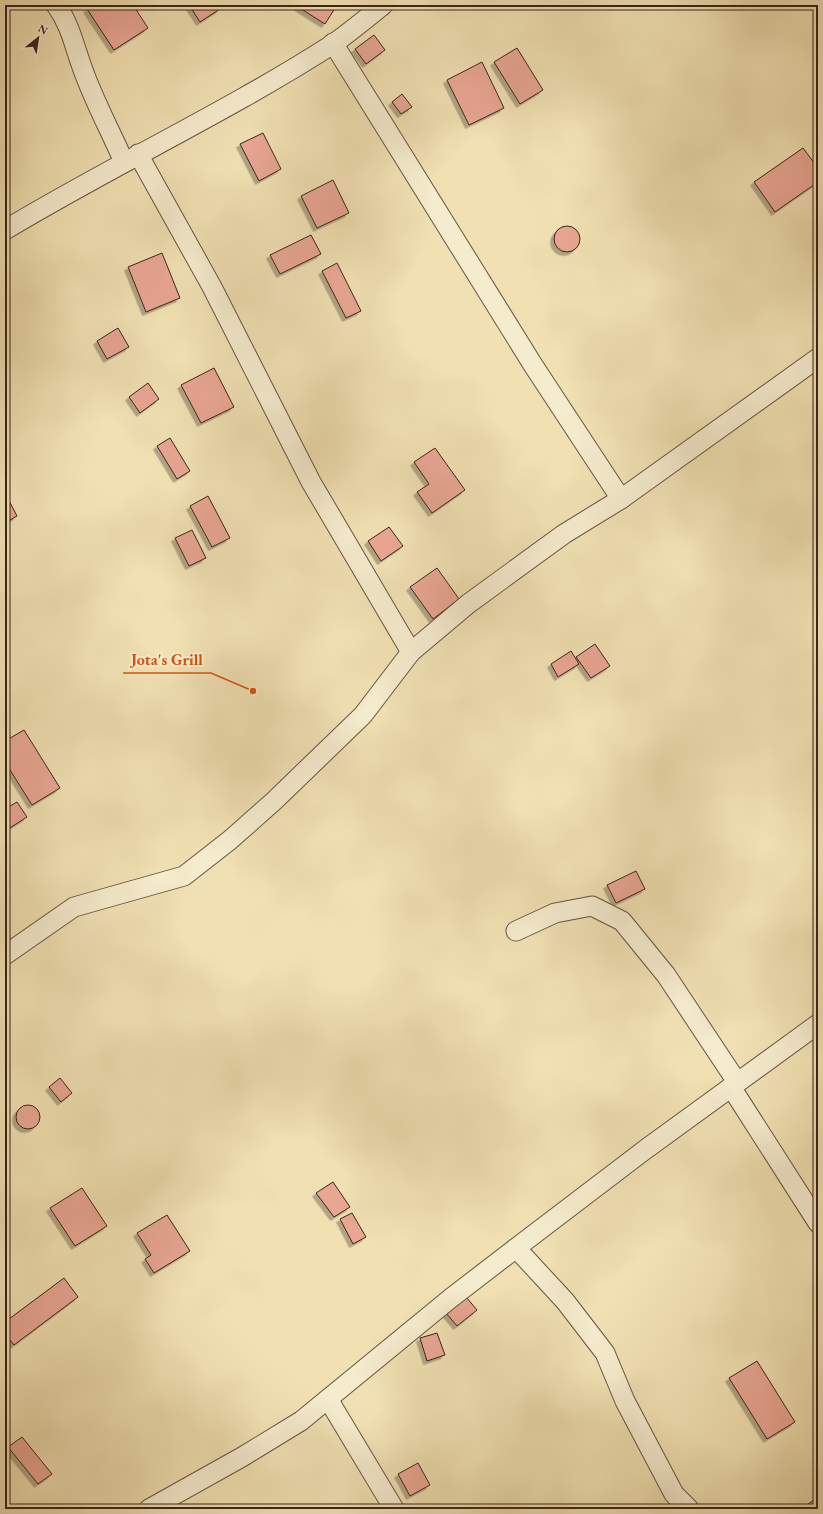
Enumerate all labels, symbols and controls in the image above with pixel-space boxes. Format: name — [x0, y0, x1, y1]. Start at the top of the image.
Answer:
north arrow — [18, 18, 58, 58]
text: N — [36, 21, 50, 38]
callout: Jota's Grill — [123, 645, 211, 673]
text: Jota's Grill — [129, 649, 203, 670]

